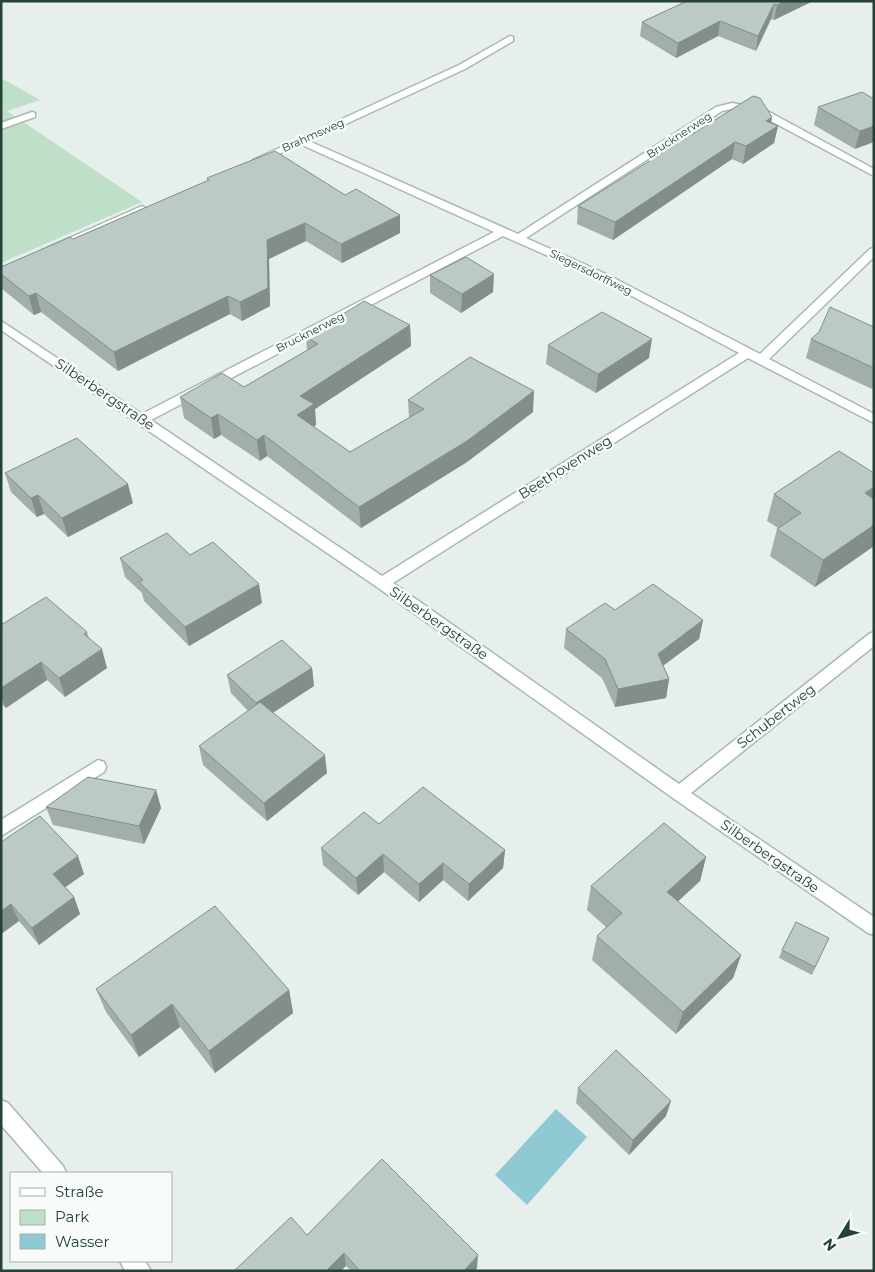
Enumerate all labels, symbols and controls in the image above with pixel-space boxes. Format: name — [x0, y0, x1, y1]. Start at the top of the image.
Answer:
street label: Brucknerweg — [644, 109, 714, 161]
street label: Brahmsweg — [280, 115, 346, 155]
street label: Siegersdorffweg — [547, 246, 635, 298]
street label: Brucknerweg — [273, 309, 347, 355]
street label: Silberbergstraße — [52, 354, 158, 434]
street label: Beethovenweg — [515, 431, 615, 503]
street label: Silberbergstraße — [386, 582, 492, 664]
street label: Schubertweg — [733, 680, 819, 752]
street label: Silberbergstraße — [717, 815, 823, 897]
legend — [10, 1172, 172, 1262]
text: Straße — [55, 1182, 104, 1201]
text: Park — [55, 1207, 89, 1226]
north arrow — [815, 1212, 865, 1262]
text: Wasser — [55, 1232, 109, 1251]
text: N — [819, 1235, 840, 1255]

